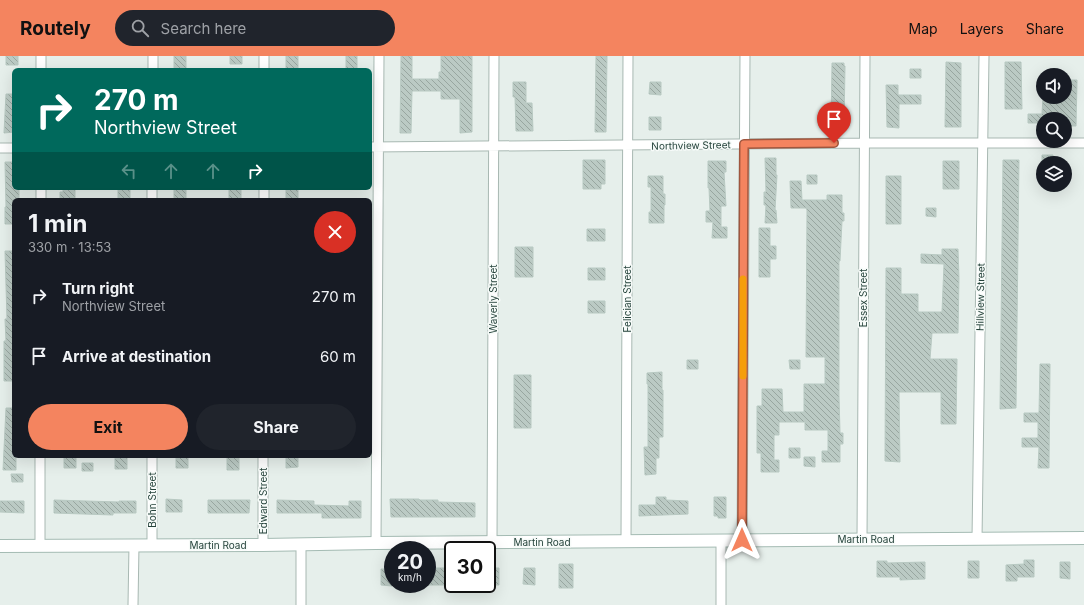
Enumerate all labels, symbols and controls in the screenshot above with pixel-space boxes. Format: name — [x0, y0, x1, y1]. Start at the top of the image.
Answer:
search box — [115, 10, 395, 46]
text: Routely — [20, 17, 91, 40]
icon: search — [129, 17, 151, 39]
text: Search here — [161, 19, 246, 38]
text: Map — [909, 20, 938, 37]
text: Layers — [960, 20, 1004, 37]
text: Share — [1026, 20, 1064, 37]
map controls — [1036, 68, 1072, 192]
button: sound — [1036, 68, 1072, 104]
text: 270 m — [94, 83, 179, 117]
icon: right — [28, 84, 80, 136]
pin — [817, 102, 851, 143]
icon: arrive — [823, 108, 845, 130]
button: search — [1036, 112, 1072, 148]
text: Northview Street — [94, 117, 237, 138]
street label: Northview Street — [651, 138, 732, 152]
button: layers — [1036, 156, 1072, 192]
icon: left — [118, 160, 140, 182]
icon: ahead — [160, 160, 182, 182]
icon: ahead — [202, 160, 224, 182]
icon: right — [244, 160, 266, 182]
text: 1 min — [28, 209, 87, 238]
button: close — [314, 211, 356, 253]
text: 330 m · 13:53 — [28, 239, 111, 255]
street label: Hillview Street — [973, 262, 987, 331]
street label: Waverly Street — [487, 264, 499, 334]
street label: Felician Street — [621, 265, 633, 332]
street label: Essex Street — [857, 268, 869, 327]
text: Turn right — [62, 279, 134, 298]
icon: right — [28, 285, 50, 307]
text: 270 m — [312, 287, 356, 306]
text: Northview Street — [62, 298, 165, 314]
icon: arrive — [28, 345, 50, 367]
text: Arrive at destination — [62, 347, 211, 366]
text: 60 m — [320, 347, 356, 366]
button: Exit — [28, 404, 188, 450]
button: Share — [196, 404, 356, 450]
street label: Edward Street — [257, 467, 269, 534]
street label: Bohn Street — [146, 472, 158, 528]
position arrow — [721, 519, 763, 561]
street label: Martin Road — [837, 533, 895, 545]
street label: Martin Road — [513, 536, 571, 548]
street label: Martin Road — [189, 539, 247, 551]
speed limit sign: 30 — [444, 541, 496, 593]
text: 20 — [397, 550, 423, 574]
text: km/h — [398, 571, 422, 583]

